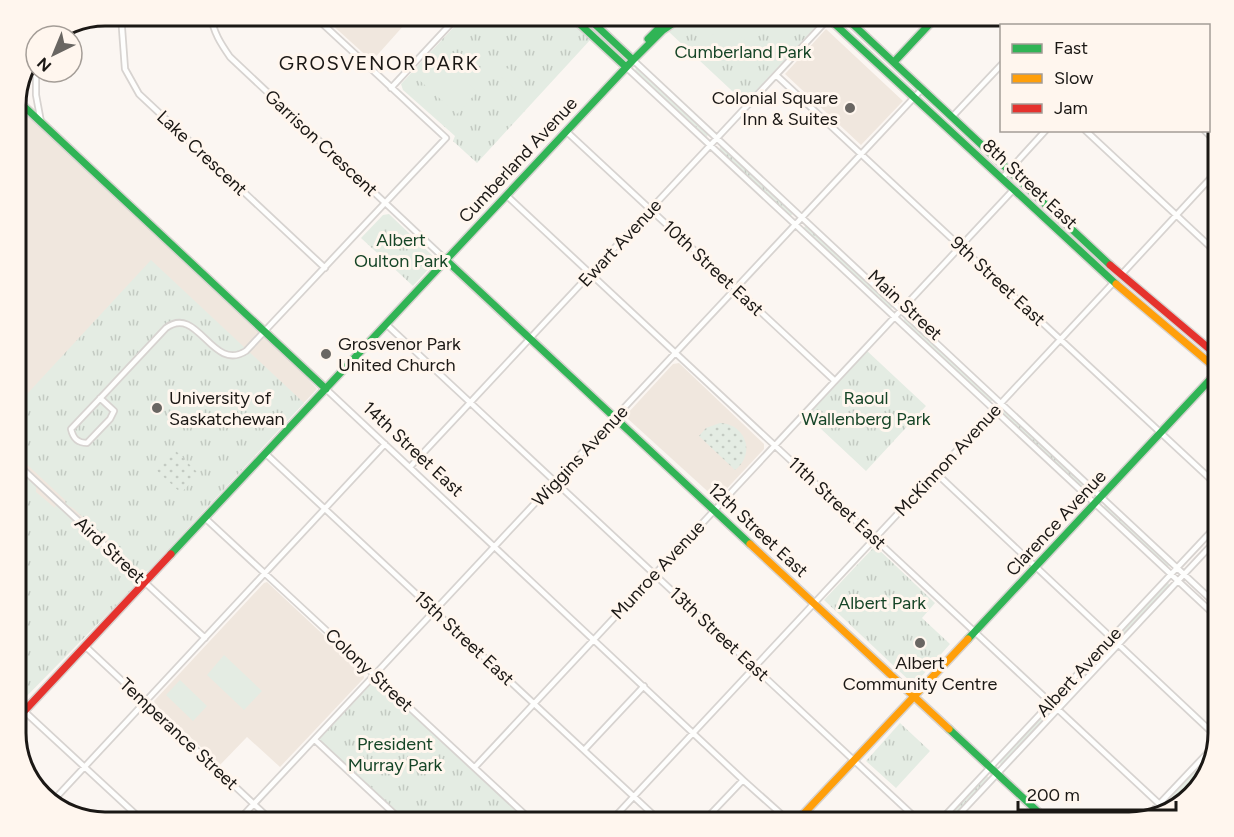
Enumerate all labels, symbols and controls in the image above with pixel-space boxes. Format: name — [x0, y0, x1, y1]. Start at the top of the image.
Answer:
north arrow — [24, 24, 84, 84]
legend — [1000, 24, 1210, 132]
text: Fast — [1054, 37, 1088, 59]
park label: Cumberland Park — [674, 41, 812, 63]
district label: GROSVENOR PARK — [279, 51, 479, 75]
text: N — [33, 53, 55, 76]
text: Slow — [1054, 67, 1093, 89]
street label: Garrison Crescent — [260, 85, 382, 201]
place label: Colonial Square Inn & Suites — [712, 87, 838, 130]
street label: Cumberland Avenue — [454, 92, 582, 227]
text: Jam — [1054, 97, 1088, 119]
marker: Colonial Square Inn & Suites — [843, 101, 857, 115]
street label: Lake Crescent — [152, 106, 252, 200]
street label: 8th Street East — [978, 134, 1082, 234]
street label: Ewart Avenue — [574, 194, 666, 291]
street label: 10th Street East — [658, 216, 768, 321]
park label: Albert Oulton Park — [354, 229, 448, 272]
street label: 9th Street East — [946, 232, 1050, 331]
street label: Main Street — [863, 265, 947, 345]
place label: Grosvenor Park United Church — [338, 333, 461, 376]
marker: Grosvenor Park United Church — [319, 347, 333, 361]
place label: University of Saskatchewan — [169, 387, 285, 430]
park label: Raoul Wallenberg Park — [801, 387, 931, 430]
street label: 14th Street East — [358, 397, 468, 501]
street label: McKinnon Avenue — [890, 399, 1006, 521]
marker: University of Saskatchewan — [150, 401, 164, 415]
street label: Wiggins Avenue — [527, 401, 633, 511]
street label: 11th Street East — [783, 452, 891, 554]
street label: Clarence Avenue — [1001, 465, 1111, 581]
street label: 12th Street East — [703, 478, 813, 582]
street label: Aird Street — [70, 512, 150, 588]
street label: Munroe Avenue — [607, 516, 709, 624]
street label: 13th Street East — [665, 582, 774, 686]
street label: 15th Street East — [409, 586, 519, 690]
park label: Albert Park — [838, 592, 926, 614]
street label: Albert Avenue — [1032, 622, 1126, 721]
street label: Colony Street — [321, 624, 418, 716]
marker: Albert Community Centre — [913, 636, 927, 650]
place label: Albert Community Centre — [843, 652, 997, 695]
street label: Temperance Street — [115, 673, 243, 795]
park label: President Murray Park — [348, 733, 443, 776]
scale bar — [1018, 774, 1176, 812]
text: 200 m — [1027, 784, 1080, 806]

